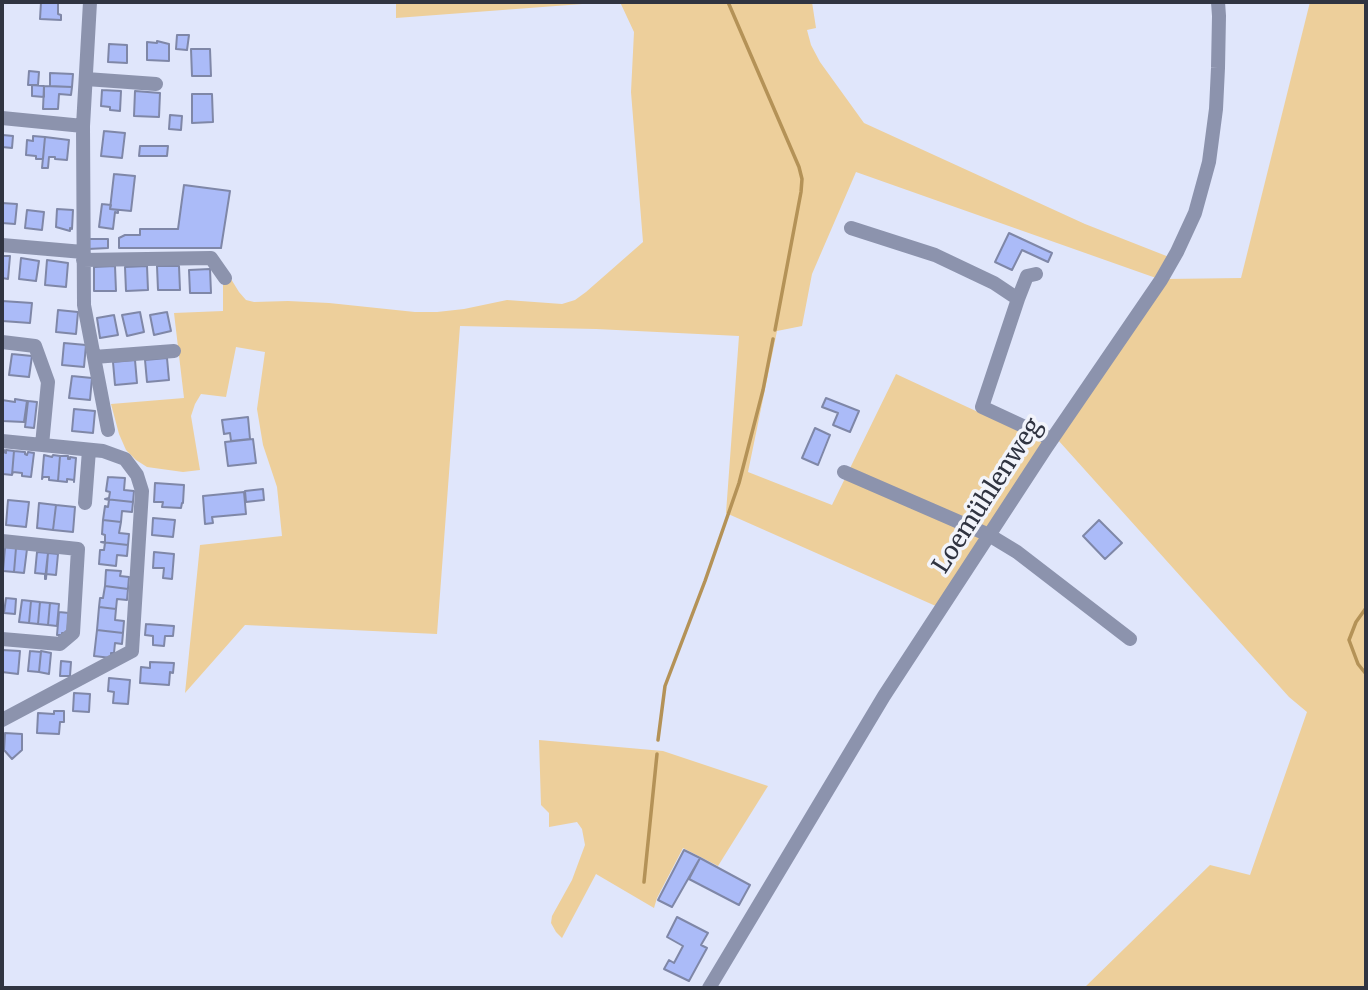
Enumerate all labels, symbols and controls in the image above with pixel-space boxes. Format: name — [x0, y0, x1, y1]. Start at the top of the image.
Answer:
street label: Loemühlenweg — [927, 413, 1049, 579]

